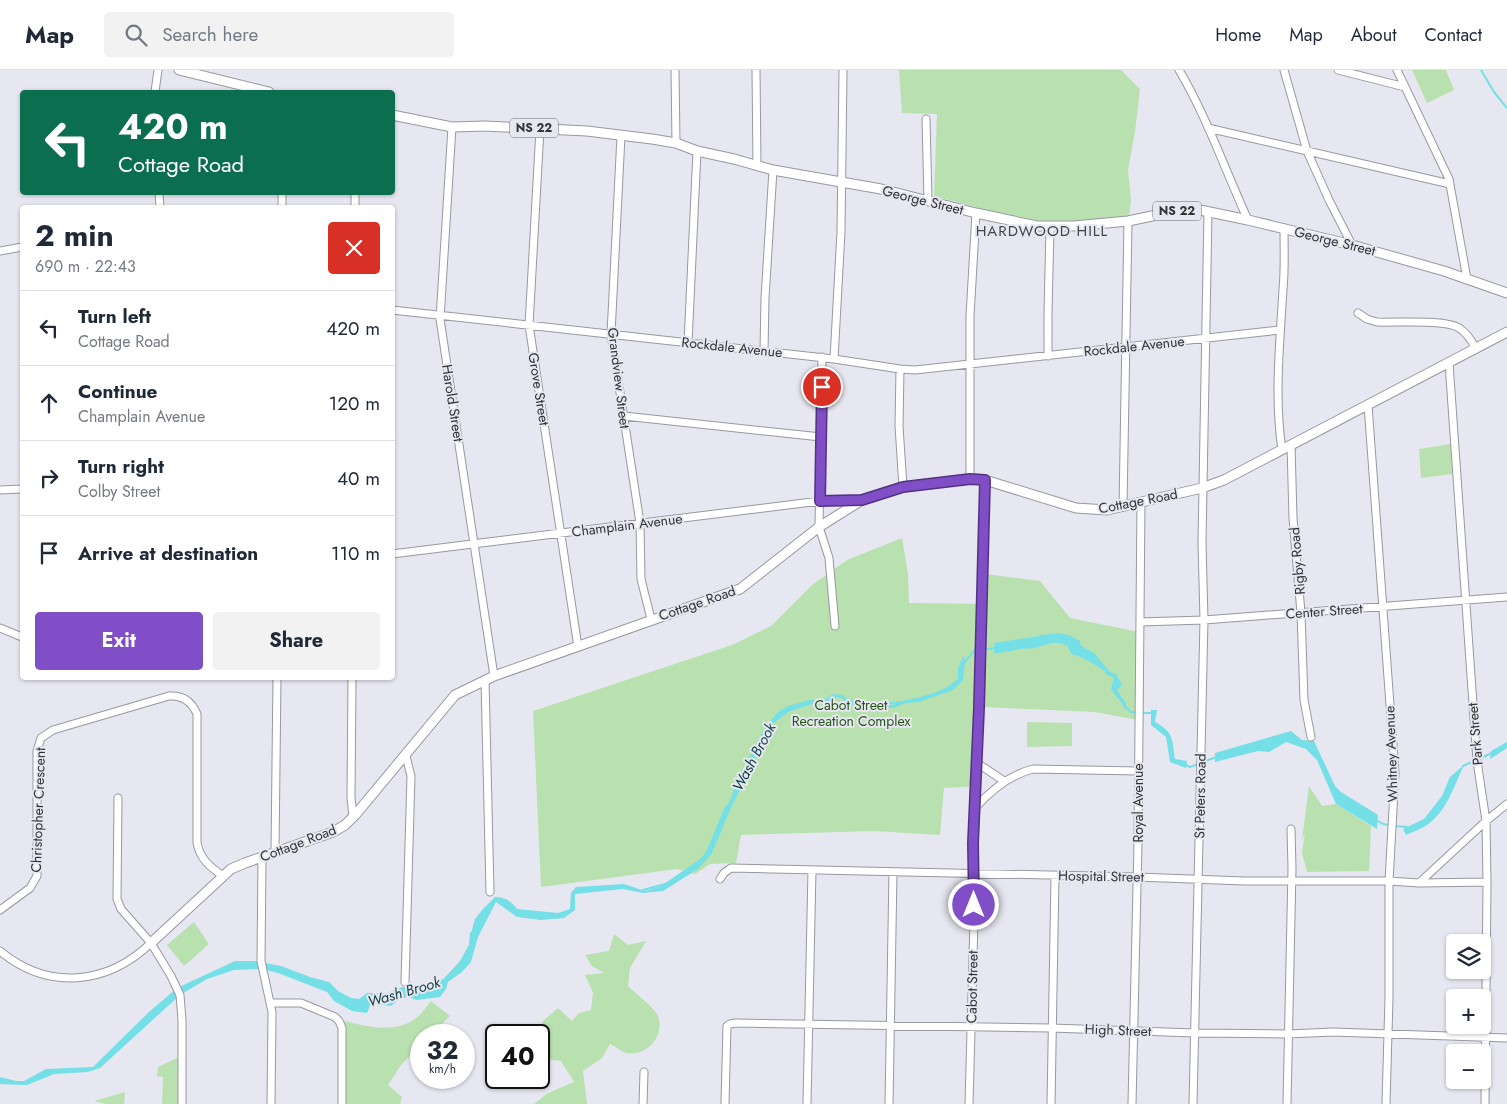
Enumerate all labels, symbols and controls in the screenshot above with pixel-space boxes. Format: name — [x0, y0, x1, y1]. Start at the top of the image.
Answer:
search box — [104, 12, 454, 57]
text: Map — [25, 17, 74, 52]
icon: search — [122, 21, 150, 49]
text: Search here — [162, 21, 258, 48]
text: Home — [1215, 22, 1261, 48]
text: Map — [1289, 22, 1323, 48]
text: About — [1351, 22, 1396, 48]
text: Contact — [1424, 22, 1482, 48]
text: 420 m — [118, 102, 228, 152]
icon: left — [35, 110, 100, 175]
road number: NS 22 — [510, 118, 558, 138]
text: Cottage Road — [118, 148, 244, 180]
street label: George Street — [880, 180, 966, 220]
road number: NS 22 — [1153, 202, 1201, 220]
text: 2 min — [35, 214, 114, 257]
district label: HARDWOOD HILL — [976, 220, 1108, 242]
street label: George Street — [1292, 221, 1378, 261]
button: close — [328, 222, 380, 274]
text: 690 m · 22:43 — [35, 255, 136, 278]
text: Turn left — [78, 303, 151, 330]
icon: left — [35, 314, 63, 342]
text: 420 m — [326, 315, 380, 342]
street label: Grandview Street — [603, 326, 635, 430]
text: Cottage Road — [78, 330, 170, 353]
street label: Rockdale Avenue — [1083, 331, 1185, 361]
street label: Rockdale Avenue — [681, 332, 783, 362]
street label: Grove Street — [523, 351, 555, 428]
street label: Harold Street — [437, 363, 469, 444]
pin — [801, 366, 843, 408]
icon: arrive — [808, 373, 836, 401]
text: Continue — [78, 378, 157, 405]
icon: ahead — [35, 389, 63, 417]
text: 120 m — [329, 390, 380, 417]
text: Champlain Avenue — [78, 405, 205, 428]
text: Turn right — [78, 453, 164, 480]
icon: right — [35, 464, 63, 492]
text: 40 m — [337, 465, 380, 492]
text: Colby Street — [78, 480, 160, 503]
street label: Cottage Road — [1097, 484, 1179, 518]
street label: Champlain Avenue — [571, 508, 683, 542]
street label: Rigby Road — [1284, 526, 1310, 596]
icon: arrive — [35, 539, 63, 567]
text: Arrive at destination — [78, 540, 258, 567]
text: 110 m — [331, 540, 380, 567]
street label: Cottage Road — [656, 580, 738, 626]
street label: Center Street — [1285, 598, 1364, 624]
button: Exit — [35, 612, 203, 670]
button: Share — [213, 612, 380, 670]
park label: Cabot Street Recreation Complex — [792, 695, 910, 731]
street label: Park Street — [1462, 701, 1488, 766]
street label: Whitney Avenue — [1379, 705, 1403, 803]
water label: Wash Brook — [727, 718, 781, 795]
street label: Christopher Crescent — [26, 746, 50, 873]
street label: St Peters Road — [1189, 753, 1211, 839]
street label: Royal Avenue — [1128, 763, 1148, 843]
street label: Cottage Road — [257, 819, 339, 867]
street label: Hospital Street — [1058, 865, 1145, 887]
position arrow — [947, 878, 999, 930]
map controls — [1446, 934, 1491, 1089]
button: layers — [1446, 934, 1491, 979]
street label: Cabot Street — [961, 950, 983, 1024]
water label: Wash Brook — [365, 971, 443, 1013]
button: + — [1446, 989, 1491, 1034]
street label: High Street — [1084, 1019, 1152, 1041]
speed limit sign: 40 — [485, 1024, 550, 1089]
text: 32 — [427, 1032, 458, 1068]
button: − — [1446, 1044, 1491, 1089]
text: km/h — [429, 1060, 456, 1078]

